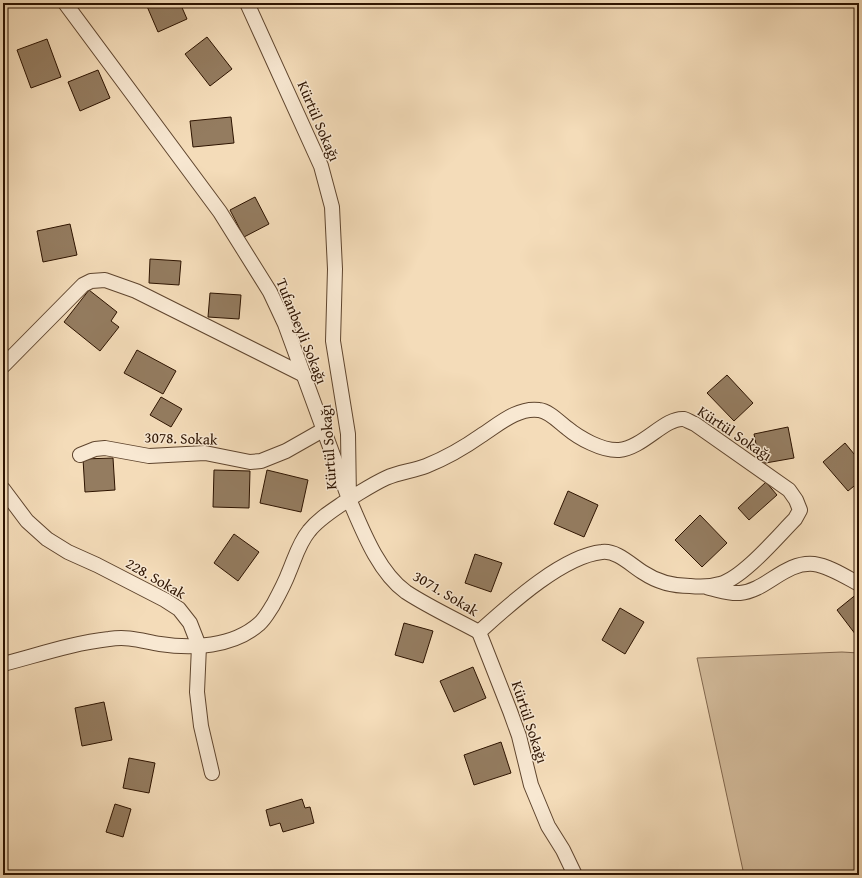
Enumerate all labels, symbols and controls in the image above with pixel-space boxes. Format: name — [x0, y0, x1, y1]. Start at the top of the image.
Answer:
street label: Kürtül Sokağı — [293, 78, 345, 164]
street label: Tufanbeyli Sokağı — [271, 275, 333, 387]
street label: Kürtül Sokağı — [694, 400, 776, 466]
street label: Kürtül Sokağı — [315, 404, 341, 490]
street label: 3078. Sokak — [144, 426, 218, 450]
street label: 228. Sokak — [122, 552, 190, 604]
street label: 3071. Sokak — [409, 565, 483, 621]
street label: Kürtül Sokağı — [507, 678, 553, 766]

